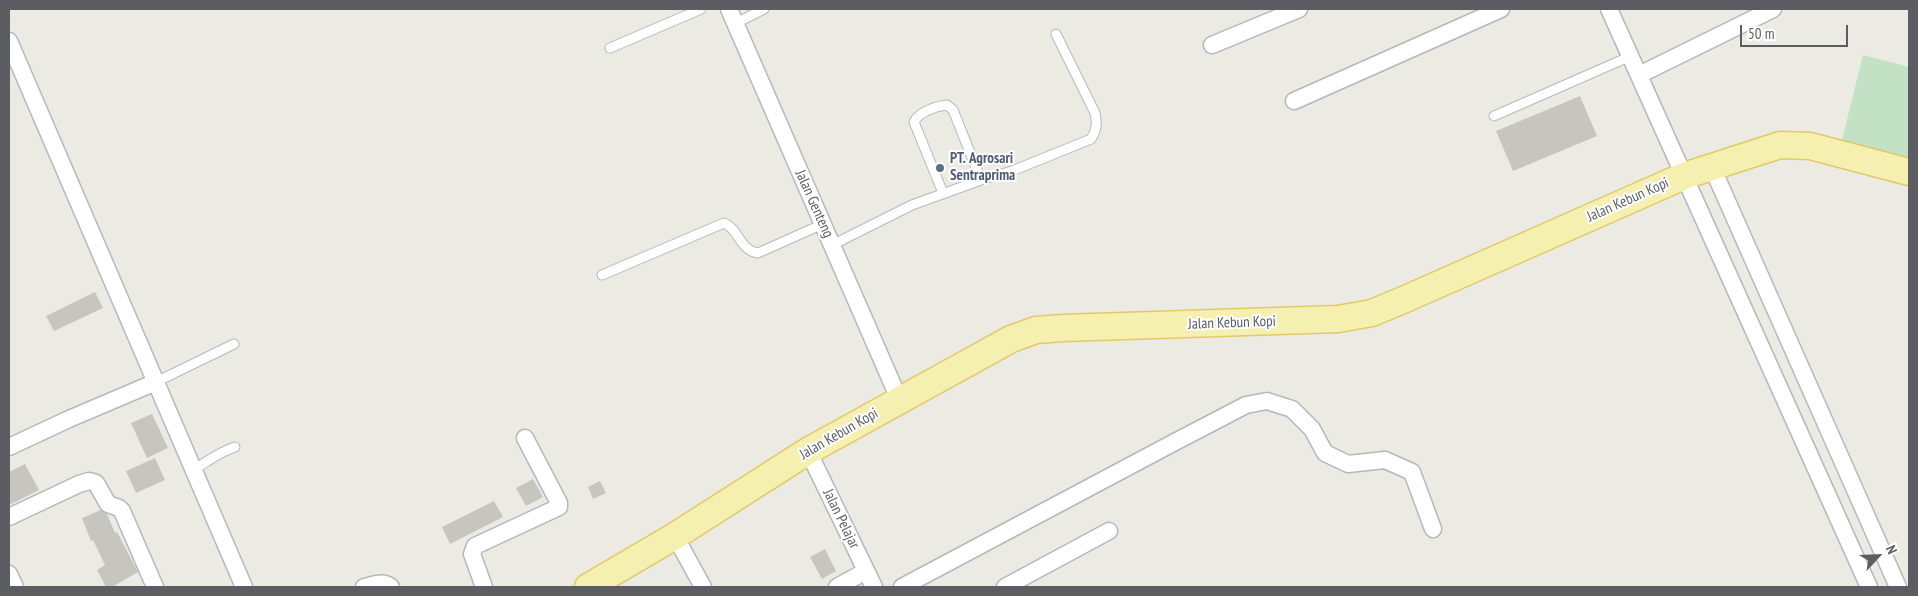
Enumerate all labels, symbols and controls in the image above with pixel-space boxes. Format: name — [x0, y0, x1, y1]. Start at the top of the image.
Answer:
scale bar — [1743, 15, 1850, 47]
text: 50 m — [1748, 24, 1774, 43]
place label: PT. Agrosari Sentraprima — [950, 150, 1015, 185]
marker: PT. Agrosari Sentraprima — [934, 162, 946, 174]
street label: Jalan Genteng — [791, 167, 837, 241]
street label: Jalan Kebun Kopi — [1584, 174, 1672, 226]
street label: Jalan Kebun Kopi — [1188, 312, 1276, 334]
street label: Jalan Kebun Kopi — [797, 404, 881, 464]
street label: Jalan Pelajar — [819, 486, 863, 552]
north arrow — [1853, 531, 1903, 581]
text: N — [1882, 542, 1901, 557]

